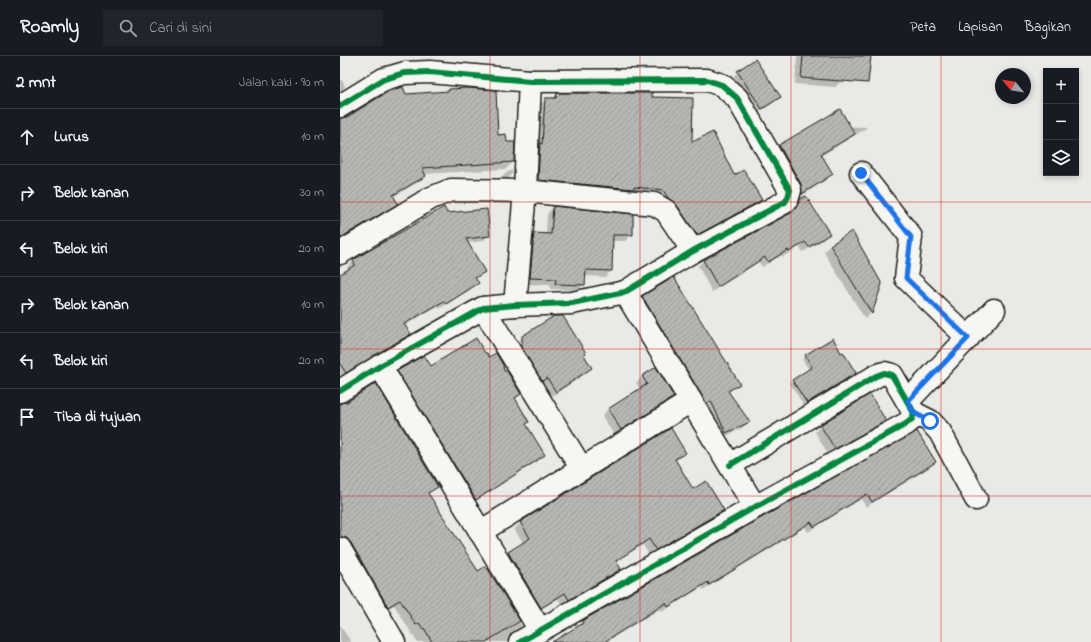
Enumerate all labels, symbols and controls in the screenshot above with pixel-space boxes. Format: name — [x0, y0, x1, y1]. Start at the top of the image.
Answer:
search box — [103, 10, 383, 46]
text: Roamly — [20, 14, 79, 41]
icon: search — [117, 17, 139, 39]
text: Cari di sini — [149, 17, 212, 39]
text: Peta — [910, 17, 936, 38]
text: Lapisan — [958, 17, 1003, 38]
text: Bagikan — [1025, 17, 1071, 38]
north arrow — [995, 68, 1031, 104]
map controls — [1043, 68, 1079, 176]
button: + — [1043, 68, 1079, 104]
text: 2 mnt — [16, 70, 56, 95]
text: Jalan kaki · 90 m — [239, 73, 324, 92]
button: − — [1043, 104, 1079, 140]
icon: ahead — [16, 126, 38, 148]
text: Lurus — [54, 126, 89, 148]
text: 10 m — [301, 127, 324, 146]
button: layers — [1043, 140, 1079, 176]
route end — [852, 164, 870, 182]
icon: right — [16, 182, 38, 204]
text: Belok kanan — [54, 182, 129, 204]
text: 30 m — [300, 183, 324, 202]
icon: left — [16, 238, 38, 260]
text: Belok kiri — [54, 238, 108, 260]
text: 20 m — [299, 239, 324, 258]
icon: right — [16, 294, 38, 316]
text: Belok kanan — [54, 294, 129, 316]
text: 10 m — [301, 295, 324, 314]
icon: left — [16, 350, 38, 372]
text: Belok kiri — [54, 350, 108, 372]
text: 20 m — [299, 351, 324, 370]
icon: arrive — [16, 406, 38, 428]
text: Tiba di tujuan — [54, 406, 141, 428]
route start — [921, 412, 939, 430]

